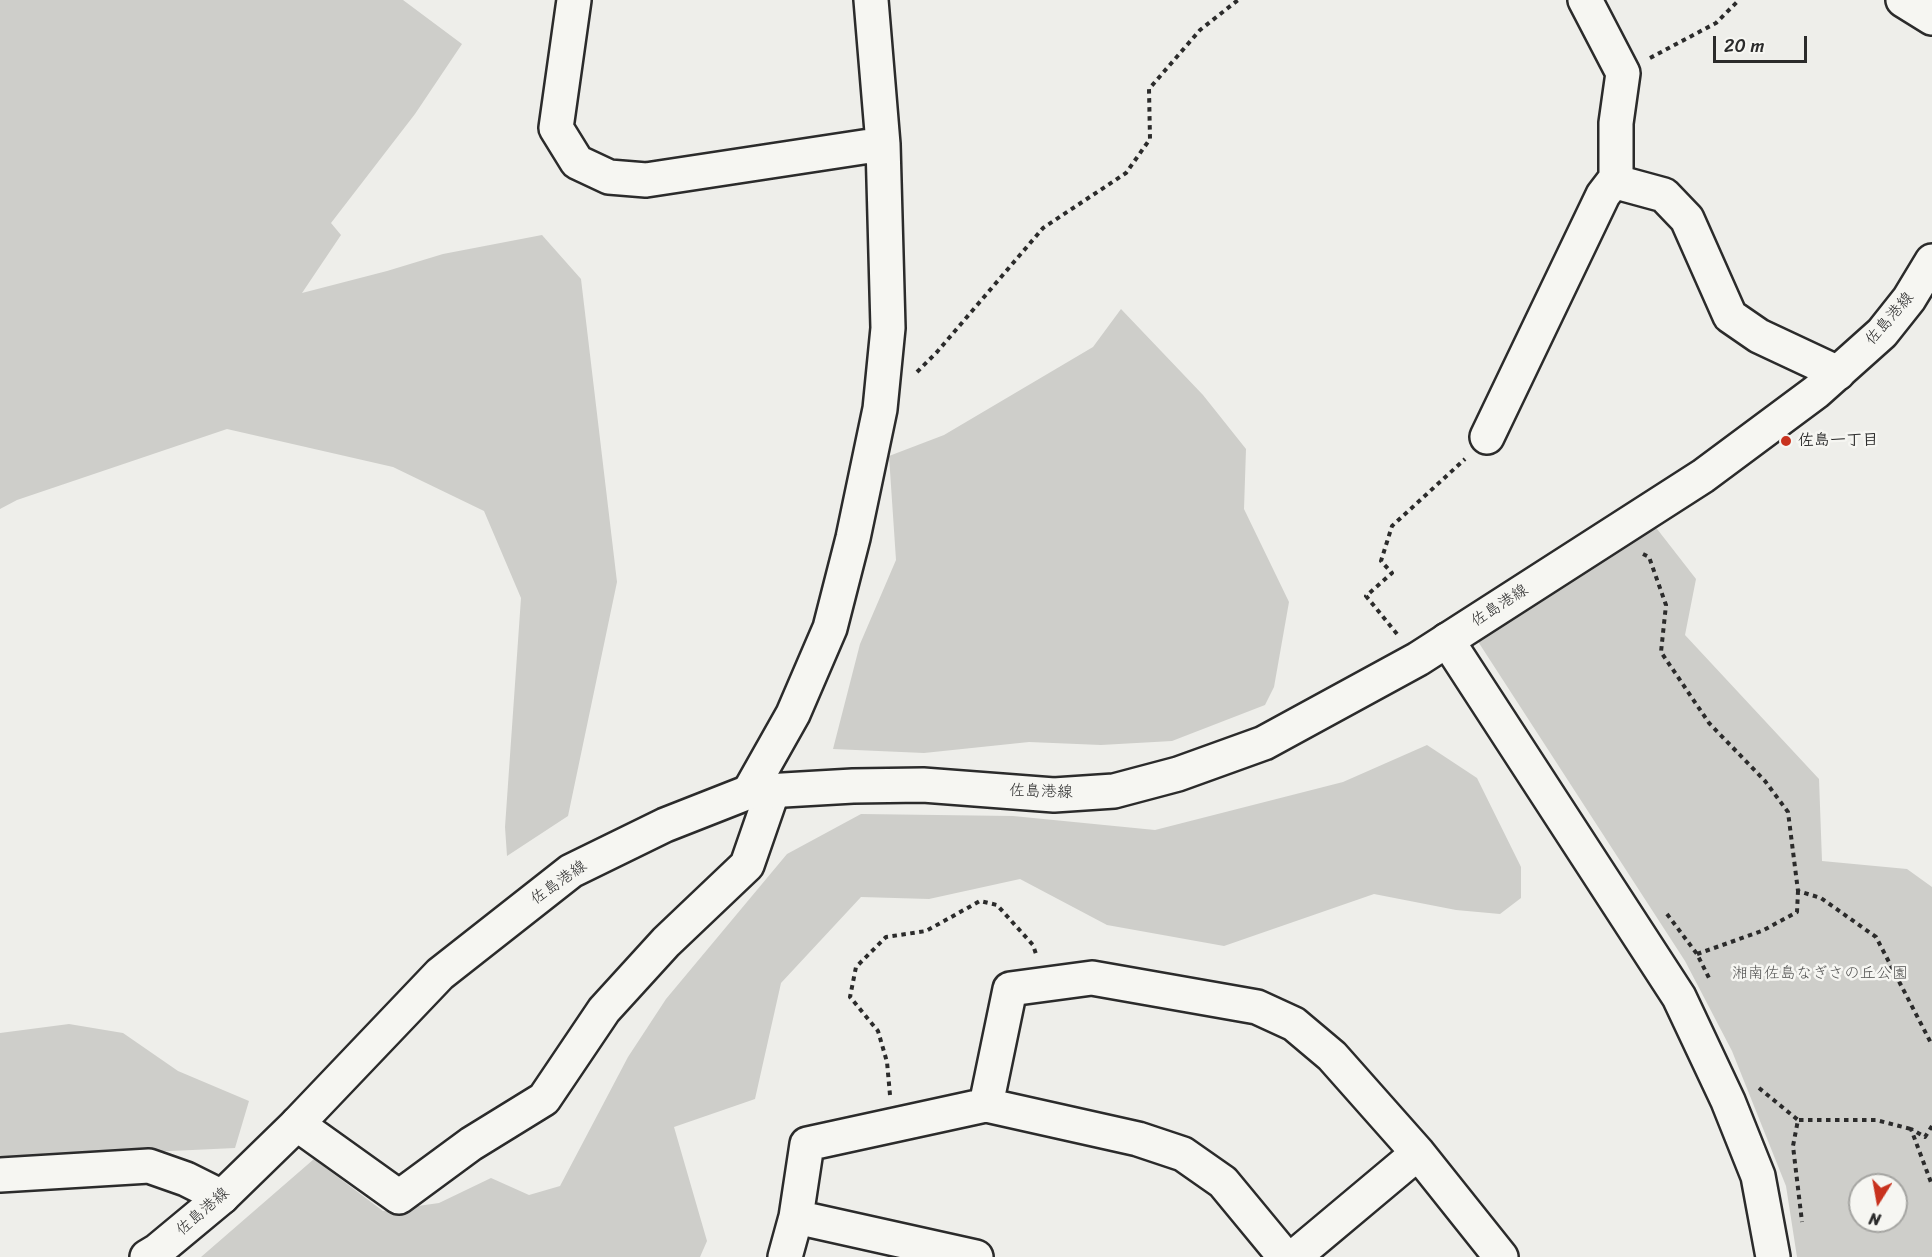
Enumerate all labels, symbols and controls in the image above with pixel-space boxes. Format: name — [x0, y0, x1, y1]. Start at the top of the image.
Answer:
scale bar — [1716, 24, 1810, 62]
text: 20 m — [1724, 30, 1764, 62]
street label: 佐島港線 — [1862, 289, 1918, 349]
place label: 佐島一丁目 — [1798, 431, 1878, 451]
marker: 佐島一丁目 — [1779, 434, 1793, 448]
street label: 佐島港線 — [1468, 581, 1532, 631]
street label: 佐島港線 — [1009, 781, 1073, 803]
street label: 佐島港線 — [527, 857, 591, 909]
park label: 湘南佐島なぎさの丘公園 — [1732, 964, 1908, 984]
north arrow — [1848, 1173, 1908, 1233]
street label: 佐島港線 — [173, 1184, 233, 1240]
text: N — [1867, 1204, 1883, 1234]

